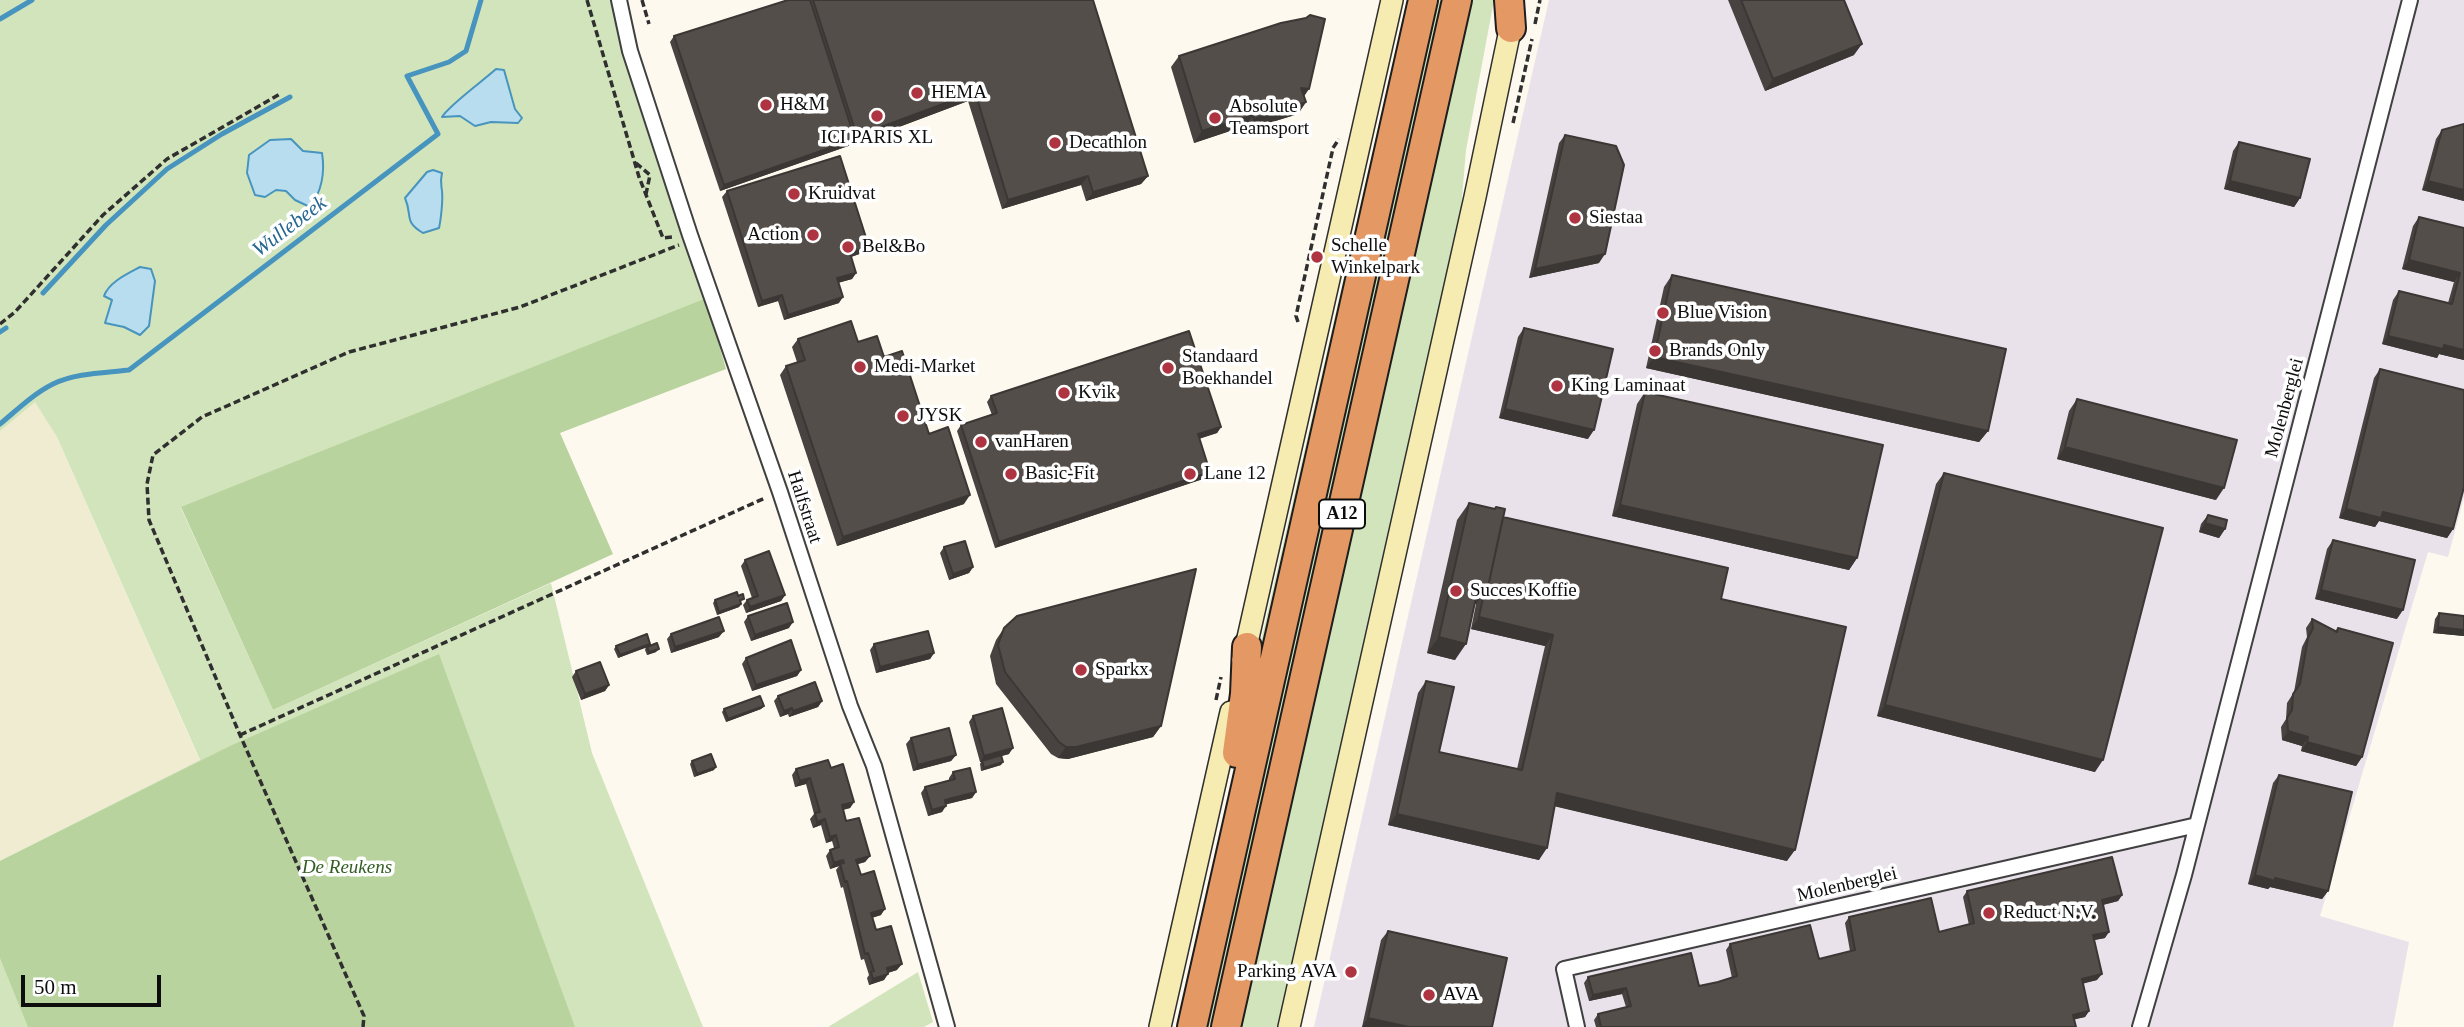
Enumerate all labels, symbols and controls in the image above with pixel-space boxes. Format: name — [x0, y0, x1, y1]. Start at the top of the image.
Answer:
place label: HEMA — [931, 82, 987, 104]
marker: HEMA — [909, 85, 925, 101]
place label: H&M — [780, 94, 825, 116]
place label: Absolute Teamsport — [1229, 96, 1309, 140]
marker: H&M — [758, 97, 774, 113]
marker: ICI PARIS XL — [869, 108, 885, 124]
marker: Absolute Teamsport — [1207, 110, 1223, 126]
place label: ICI PARIS XL — [821, 127, 933, 149]
place label: Decathlon — [1069, 132, 1147, 154]
marker: Decathlon — [1047, 135, 1063, 151]
place label: Kruidvat — [808, 183, 876, 205]
marker: Kruidvat — [786, 186, 802, 202]
water label: Wullebeek — [248, 191, 332, 263]
place label: Siestaa — [1589, 207, 1643, 229]
marker: Siestaa — [1567, 210, 1583, 226]
place label: Action — [747, 224, 799, 246]
marker: Action — [805, 227, 821, 243]
place label: Schelle Winkelpark — [1331, 235, 1420, 279]
place label: Bel&Bo — [862, 236, 925, 258]
marker: Bel&Bo — [840, 239, 856, 255]
marker: Schelle Winkelpark — [1309, 249, 1325, 265]
place label: Blue Vision — [1677, 302, 1767, 324]
marker: Blue Vision — [1655, 305, 1671, 321]
place label: Brands Only — [1669, 340, 1766, 362]
marker: Brands Only — [1647, 343, 1663, 359]
place label: Standaard Boekhandel — [1182, 346, 1273, 390]
place label: Medi-Market — [874, 356, 975, 378]
street label: Molenberglei — [2261, 356, 2309, 460]
marker: Medi-Market — [852, 359, 868, 375]
marker: Standaard Boekhandel — [1160, 360, 1176, 376]
place label: King Laminaat — [1571, 375, 1685, 397]
marker: King Laminaat — [1549, 378, 1565, 394]
place label: Kvik — [1078, 382, 1116, 404]
marker: Kvik — [1056, 385, 1072, 401]
place label: JYSK — [917, 405, 962, 427]
marker: JYSK — [895, 408, 911, 424]
place label: vanHaren — [995, 431, 1069, 453]
marker: vanHaren — [973, 434, 989, 450]
place label: Basic-Fit — [1025, 463, 1095, 485]
place label: Lane 12 — [1204, 463, 1266, 485]
marker: Basic-Fit — [1003, 466, 1019, 482]
marker: Lane 12 — [1182, 466, 1198, 482]
street label: Halfstraat — [782, 468, 826, 546]
road number: A12 — [1319, 500, 1365, 528]
place label: Succes Koffie — [1470, 580, 1577, 602]
marker: Succes Koffie — [1448, 583, 1464, 599]
place label: Sparkx — [1095, 659, 1149, 681]
marker: Sparkx — [1073, 662, 1089, 678]
park label: De Reukens — [302, 857, 392, 879]
street label: Molenberglei — [1795, 862, 1899, 908]
place label: Reduct N.V. — [2003, 902, 2096, 924]
marker: Reduct N.V. — [1981, 905, 1997, 921]
scale bar — [24, 960, 164, 1004]
place label: Parking AVA — [1237, 961, 1337, 983]
marker: Parking AVA — [1343, 964, 1359, 980]
text: 50 m — [34, 975, 77, 999]
place label: AVA — [1443, 984, 1479, 1006]
marker: AVA — [1421, 987, 1437, 1003]

